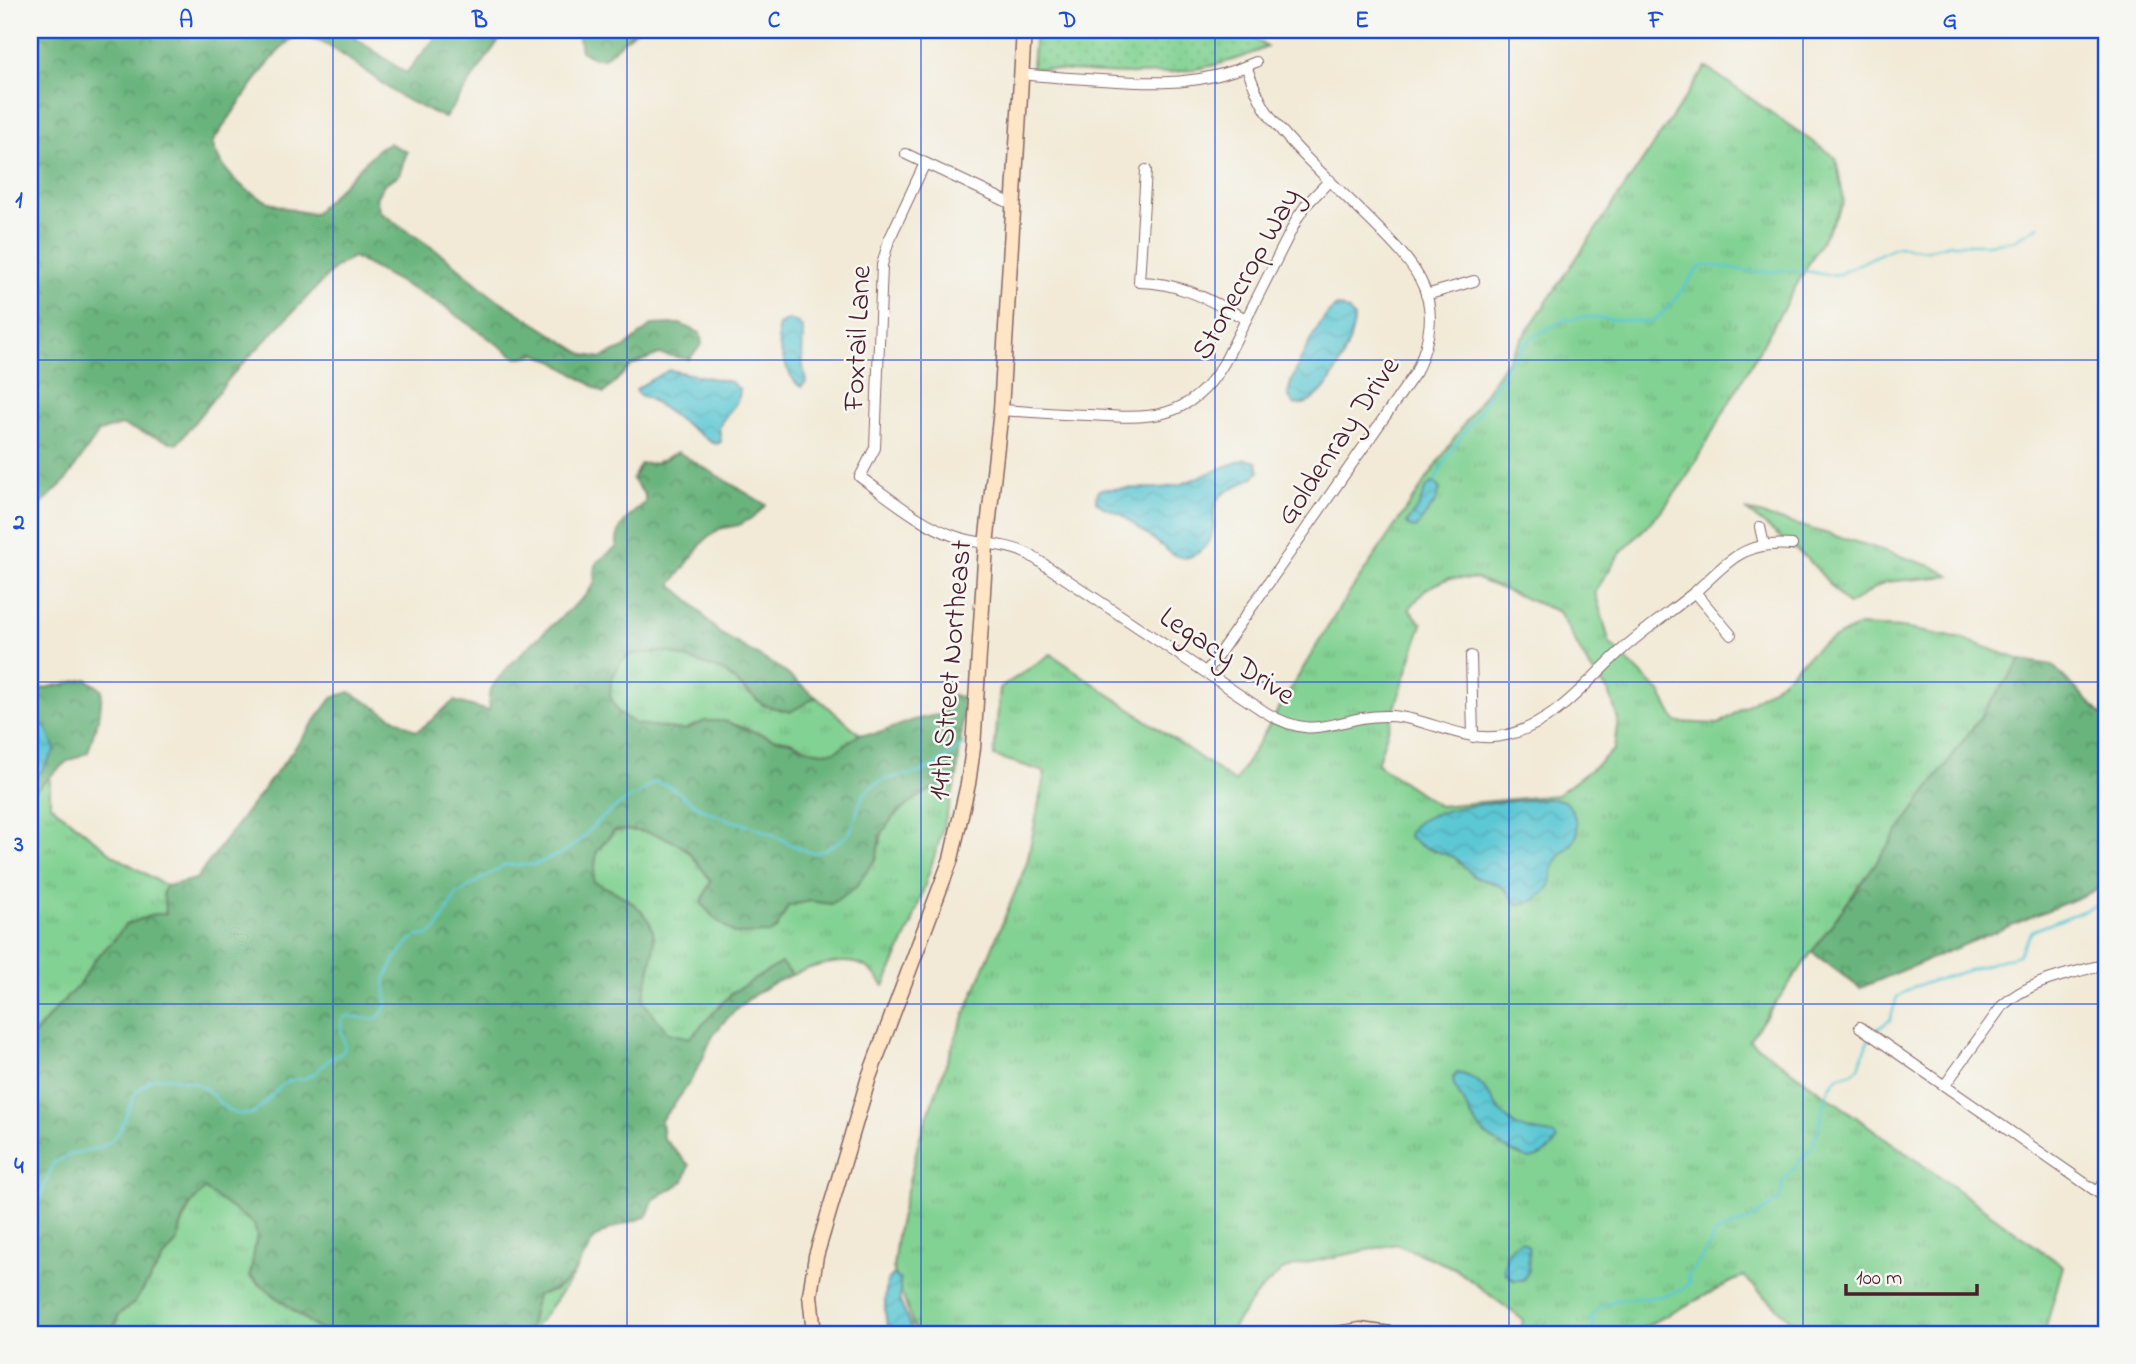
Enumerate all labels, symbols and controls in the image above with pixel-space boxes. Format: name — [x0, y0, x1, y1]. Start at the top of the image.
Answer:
text: A — [179, 5, 193, 38]
text: B — [471, 5, 488, 38]
text: C — [768, 5, 781, 38]
text: D — [1059, 5, 1076, 38]
text: E — [1355, 5, 1369, 38]
text: F — [1648, 5, 1664, 38]
text: G — [1943, 5, 1957, 38]
street label: Stonecrop Way — [1182, 180, 1313, 369]
text: 1 — [15, 185, 23, 218]
street label: Foxtail Lane — [833, 264, 885, 413]
street label: Goldenray Drive — [1266, 348, 1413, 535]
text: 2 — [12, 507, 25, 540]
street label: 14th Street Northeast — [919, 538, 985, 802]
street label: Legacy Drive — [1150, 597, 1304, 718]
text: 3 — [13, 829, 24, 862]
text: 4 — [14, 1151, 24, 1184]
scale bar — [1846, 1252, 1977, 1296]
text: 100 m — [1856, 1264, 1902, 1294]

